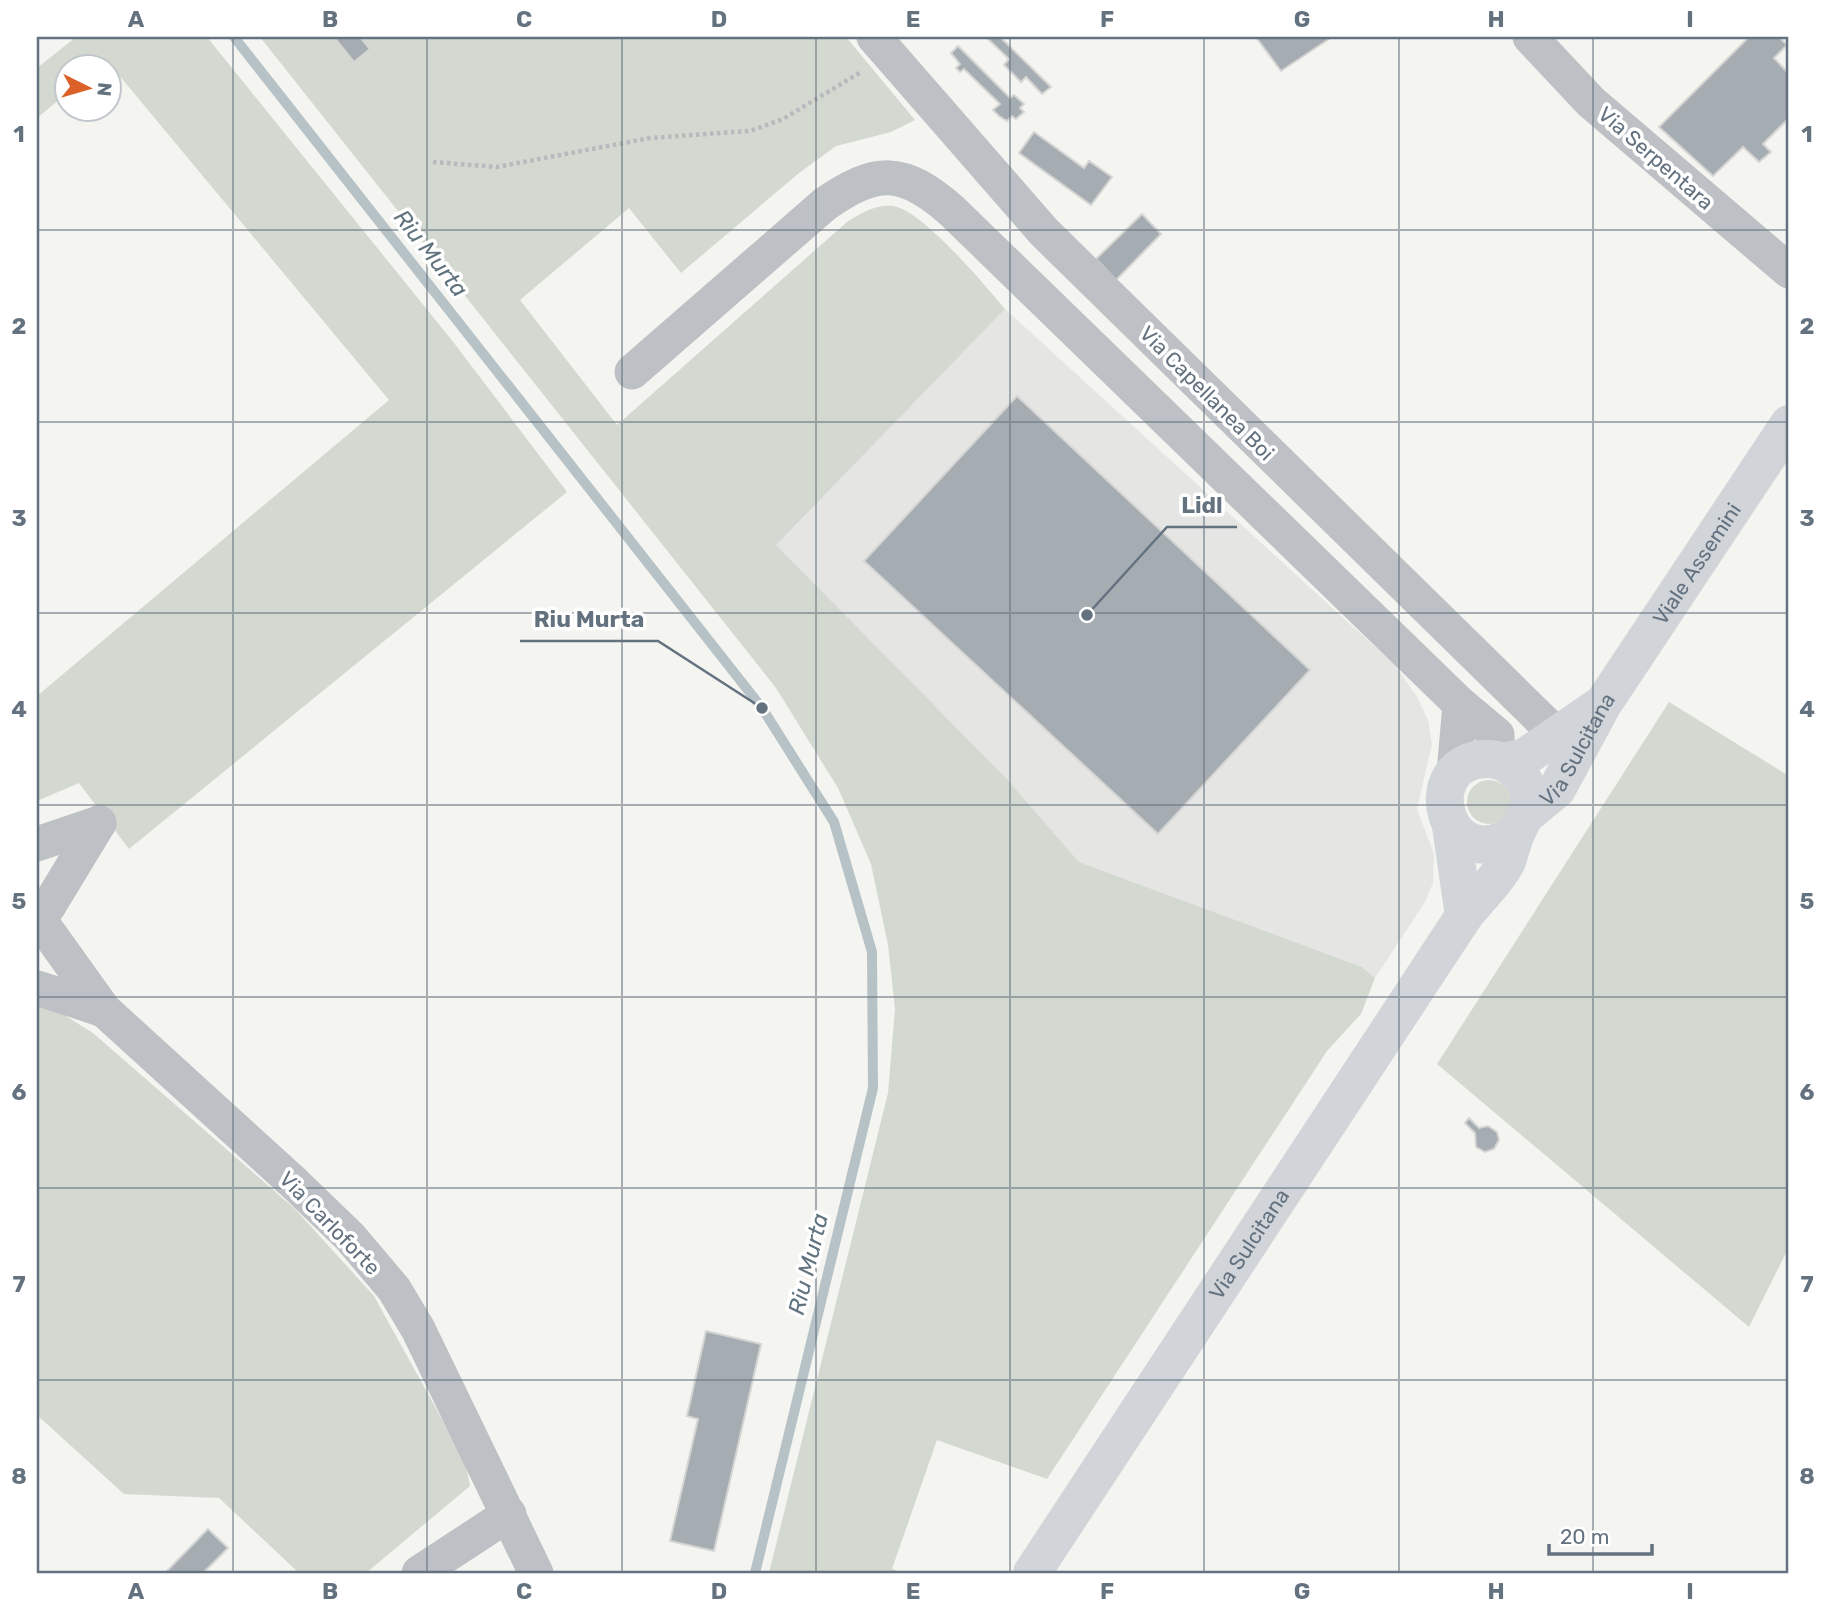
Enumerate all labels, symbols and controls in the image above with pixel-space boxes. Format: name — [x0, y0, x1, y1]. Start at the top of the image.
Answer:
text: A — [128, 5, 145, 33]
text: B — [322, 5, 338, 33]
text: C — [516, 5, 532, 33]
text: D — [711, 5, 727, 33]
text: E — [906, 5, 920, 33]
text: F — [1100, 5, 1114, 33]
text: G — [1294, 5, 1310, 33]
text: H — [1487, 5, 1505, 33]
text: I — [1686, 5, 1694, 33]
north arrow — [52, 52, 122, 122]
text: N — [92, 82, 116, 97]
street label: Via Serpentara — [1593, 101, 1719, 215]
text: 1 — [13, 120, 25, 148]
text: 1 — [1801, 120, 1813, 148]
water label: Riu Murta — [388, 204, 474, 302]
text: 2 — [12, 312, 26, 340]
text: 2 — [1800, 312, 1814, 340]
street label: Via Capellanea Boi — [1135, 321, 1279, 465]
callout: Lidl — [1167, 483, 1237, 527]
text: Lidl — [1181, 491, 1223, 519]
street label: Viale Assemini — [1647, 498, 1746, 629]
text: 3 — [11, 504, 27, 532]
text: 3 — [1799, 504, 1815, 532]
callout: Riu Murta — [520, 597, 658, 641]
text: Riu Murta — [534, 605, 644, 633]
street label: Via Sulcitana — [1534, 688, 1620, 811]
text: 4 — [11, 695, 27, 723]
text: 4 — [1799, 695, 1815, 723]
text: 5 — [12, 887, 27, 915]
text: 5 — [1800, 887, 1815, 915]
text: 6 — [12, 1078, 27, 1106]
text: 6 — [1800, 1078, 1815, 1106]
street label: Via Carloforte — [274, 1166, 386, 1280]
street label: Via Sulcitana — [1203, 1184, 1294, 1304]
water label: Riu Murta — [782, 1210, 834, 1318]
text: 7 — [12, 1270, 26, 1298]
text: 7 — [1800, 1270, 1814, 1298]
text: 8 — [11, 1462, 27, 1490]
text: 8 — [1799, 1462, 1815, 1490]
scale bar — [1549, 1512, 1653, 1556]
text: 20 m — [1560, 1524, 1609, 1549]
text: A — [128, 1577, 145, 1605]
text: B — [322, 1577, 338, 1605]
text: C — [516, 1577, 532, 1605]
text: D — [711, 1577, 727, 1605]
text: E — [906, 1577, 920, 1605]
text: F — [1100, 1577, 1114, 1605]
text: G — [1294, 1577, 1310, 1605]
text: H — [1487, 1577, 1505, 1605]
text: I — [1686, 1577, 1694, 1605]

